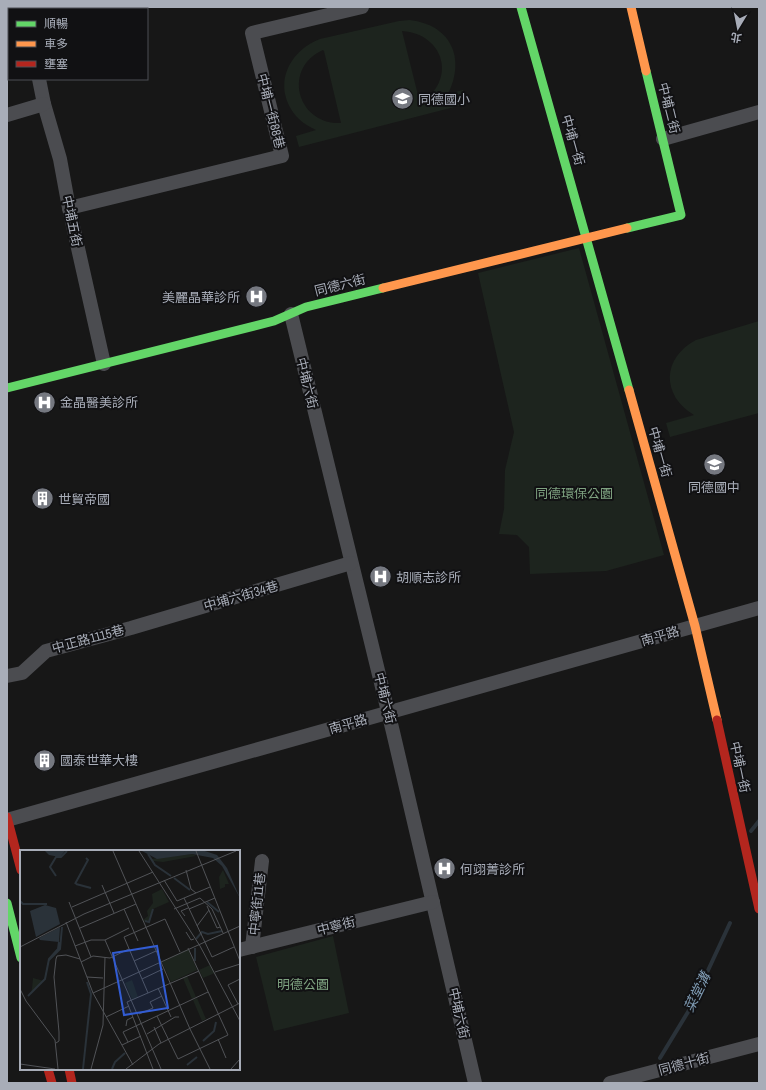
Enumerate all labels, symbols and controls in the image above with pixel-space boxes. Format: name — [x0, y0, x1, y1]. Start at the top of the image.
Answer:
legend — [8, 8, 148, 80]
north arrow — [718, 8, 758, 48]
text: 順暢 — [44, 16, 68, 32]
text: 北 — [730, 30, 743, 46]
text: 車多 — [44, 36, 68, 52]
text: 壅塞 — [44, 56, 68, 72]
street label: 中埔一街88巷 — [253, 72, 289, 150]
street label: 中埔二街 — [654, 81, 684, 135]
school or university icon: 同德國小 — [390, 86, 416, 112]
place label: 同德國小 — [418, 91, 470, 108]
street label: 中埔一街 — [558, 113, 588, 167]
street label: 中埔五街 — [58, 194, 86, 248]
street label: 同德六街 — [313, 270, 367, 300]
hospital icon: 美麗晶華診所 — [243, 284, 269, 310]
place label: 美麗晶華診所 — [162, 289, 240, 306]
street label: 中埔六街 — [292, 356, 322, 410]
hospital icon: 金晶醫美診所 — [32, 389, 58, 415]
place label: 金晶醫美診所 — [60, 394, 138, 411]
street label: 中埔一街 — [645, 425, 675, 479]
school or university icon: 同德國中 — [701, 452, 727, 478]
place label: 同德國中 — [688, 479, 740, 496]
park label: 同德環保公園 — [535, 485, 613, 502]
building icon: 世貿帝國 — [30, 486, 56, 512]
place label: 世貿帝國 — [58, 491, 110, 508]
hospital icon: 胡順志診所 — [368, 564, 394, 590]
place label: 胡順志診所 — [396, 569, 461, 586]
street label: 中埔六街34巷 — [202, 577, 280, 615]
street label: 中正路1115巷 — [50, 621, 126, 657]
street label: 南平路 — [639, 622, 681, 650]
street label: 中埔六街 — [370, 671, 400, 725]
street label: 南平路 — [327, 710, 369, 738]
street label: 中埔一街 — [726, 740, 754, 794]
building icon: 國泰世華大樓 — [31, 747, 57, 773]
place label: 國泰世華大樓 — [60, 752, 138, 769]
inset map — [20, 850, 240, 1070]
hospital icon: 何翊菁診所 — [432, 856, 458, 882]
place label: 何翊菁診所 — [460, 861, 525, 878]
street label: 中寧街11巷 — [245, 872, 269, 936]
street label: 中寧街 — [315, 913, 357, 939]
water label: 菜堂溝 — [680, 967, 715, 1015]
park label: 明德公園 — [277, 976, 329, 993]
street label: 中埔六街 — [445, 986, 473, 1040]
street label: 同德十街 — [657, 1049, 711, 1079]

